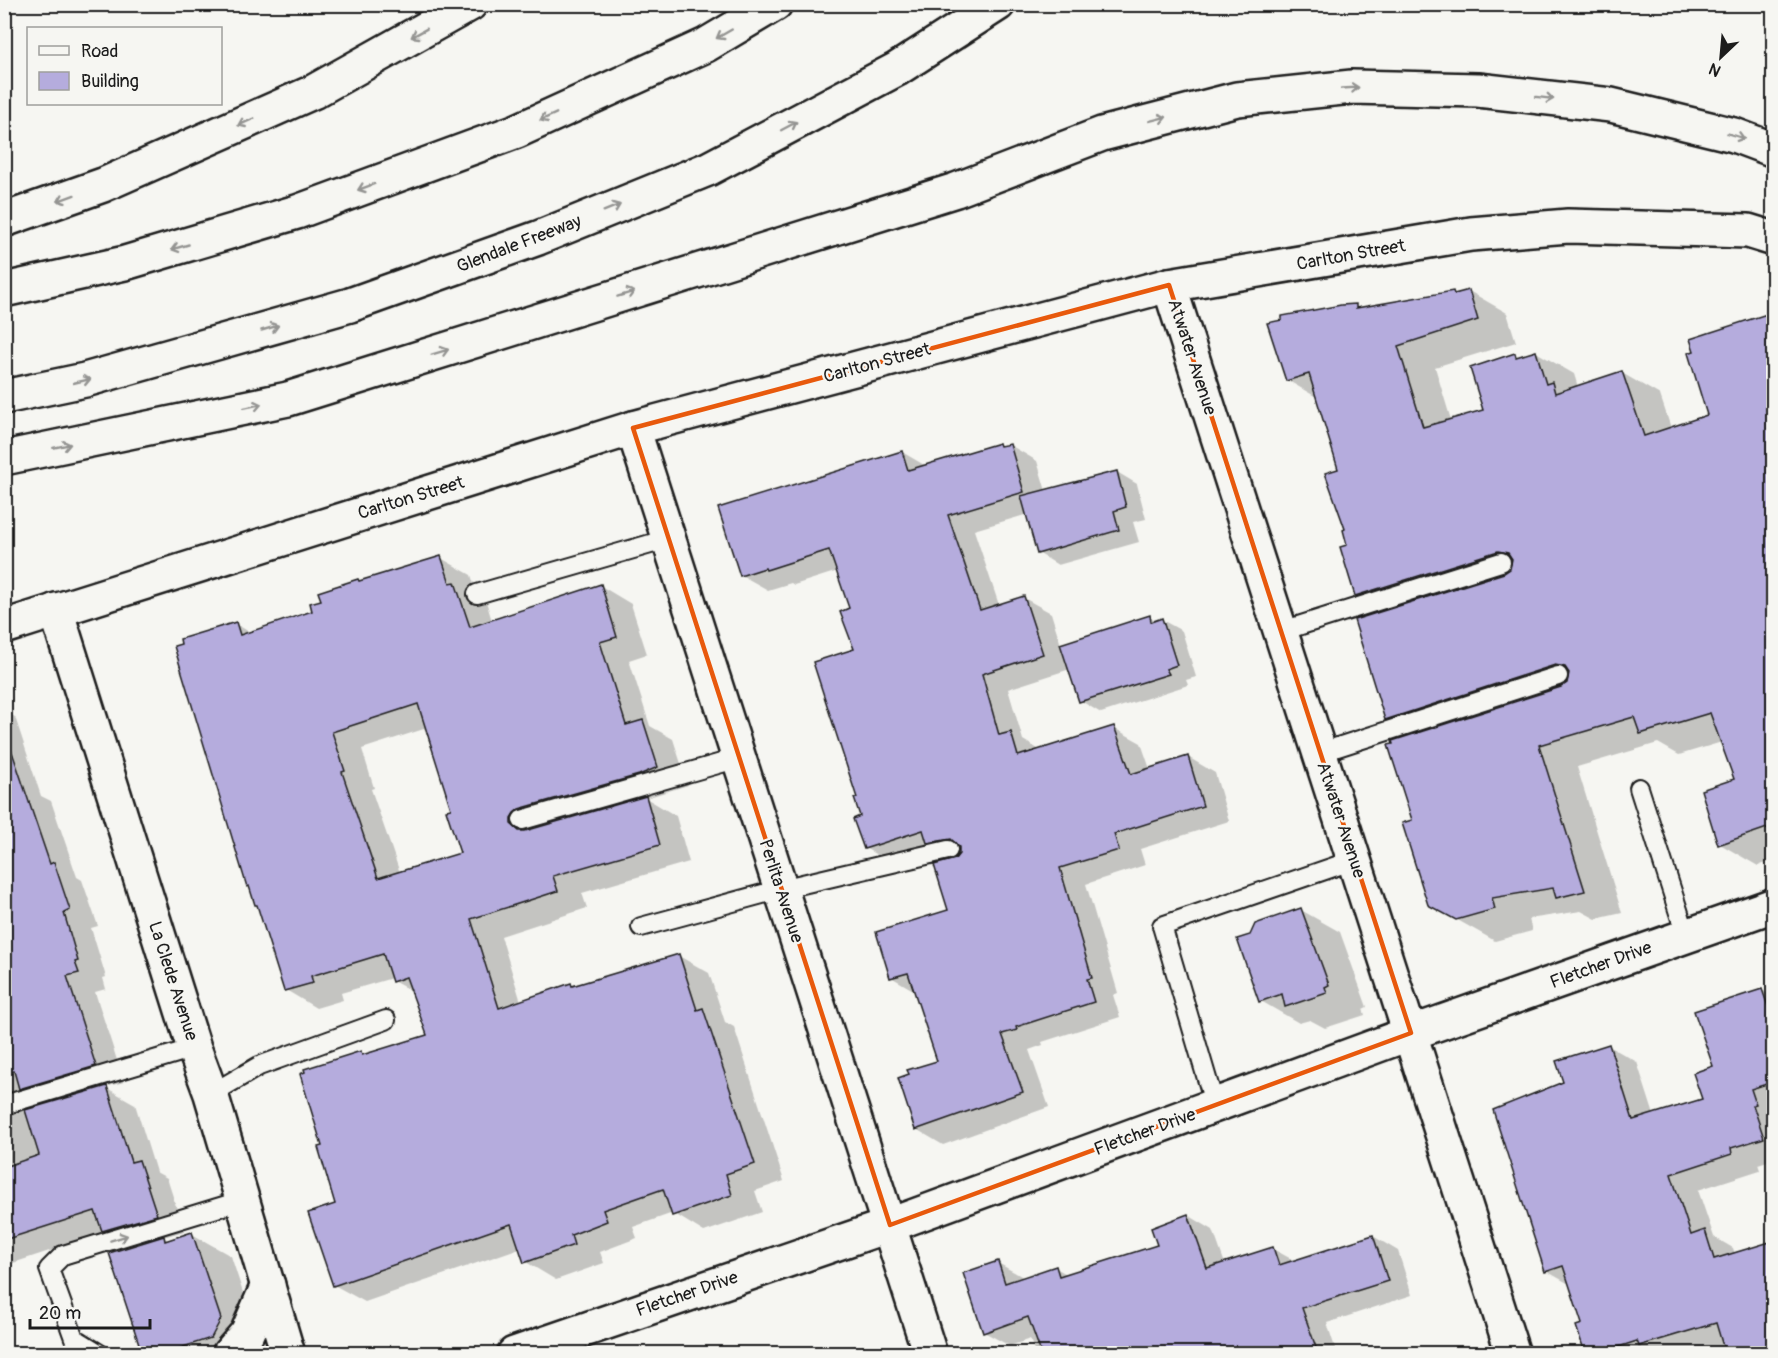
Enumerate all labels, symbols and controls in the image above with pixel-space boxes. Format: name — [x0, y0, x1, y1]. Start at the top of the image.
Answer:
legend — [27, 27, 222, 105]
one-way arrow — [411, 27, 428, 39]
north arrow — [1691, 27, 1751, 87]
one-way arrow — [716, 28, 733, 40]
text: Road — [81, 40, 118, 63]
text: N — [1705, 58, 1724, 81]
text: Building — [81, 70, 139, 93]
one-way arrow — [1340, 82, 1360, 93]
one-way arrow — [1534, 92, 1554, 103]
one-way arrow — [539, 111, 557, 123]
one-way arrow — [1149, 113, 1168, 125]
one-way arrow — [237, 116, 255, 128]
one-way arrow — [780, 120, 797, 132]
one-way arrow — [1726, 132, 1745, 143]
one-way arrow — [357, 182, 376, 193]
one-way arrow — [57, 194, 76, 205]
one-way arrow — [603, 202, 621, 213]
street label: Glendale Freeway — [453, 210, 585, 278]
street label: Carlton Street — [1295, 234, 1408, 276]
one-way arrow — [171, 242, 190, 253]
one-way arrow — [616, 287, 635, 298]
street label: Atwater Avenue — [1162, 296, 1222, 418]
one-way arrow — [260, 322, 279, 333]
street label: Carlton Street — [821, 337, 934, 388]
one-way arrow — [430, 346, 449, 357]
one-way arrow — [73, 374, 92, 386]
one-way arrow — [243, 400, 262, 412]
one-way arrow — [51, 440, 71, 451]
street label: Carlton Street — [355, 471, 468, 525]
street label: Atwater Avenue — [1311, 759, 1371, 881]
street label: Perlita Avenue — [753, 836, 809, 946]
street label: La Clede Avenue — [143, 919, 203, 1044]
street label: Fletcher Drive — [1547, 936, 1655, 994]
street label: Fletcher Drive — [1091, 1103, 1199, 1161]
one-way arrow — [109, 1231, 128, 1242]
street label: Fletcher Drive — [633, 1266, 741, 1322]
scale bar — [30, 1292, 150, 1330]
text: 20 m — [39, 1302, 81, 1325]

